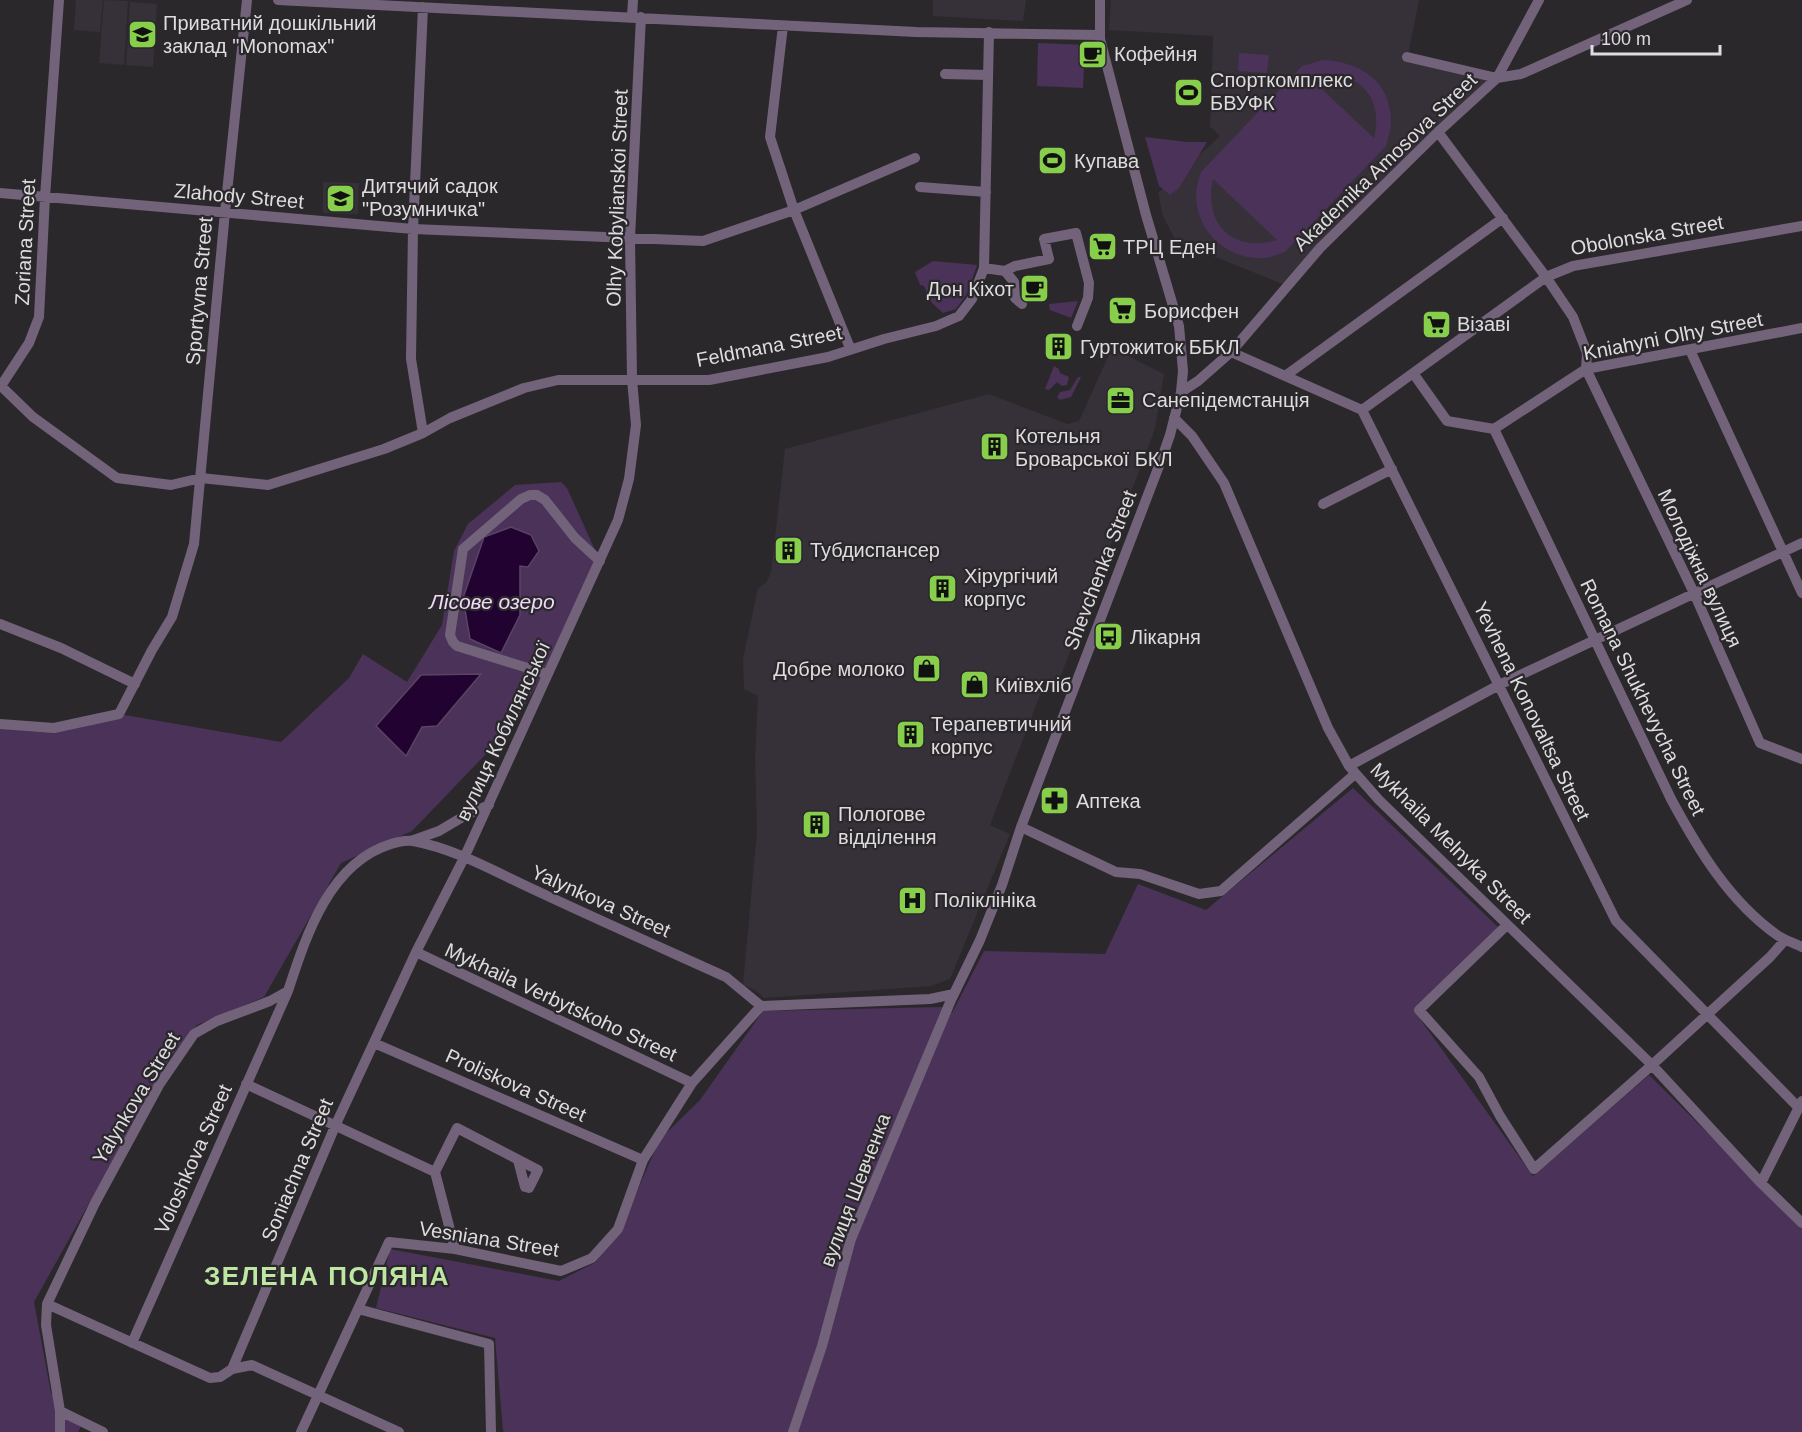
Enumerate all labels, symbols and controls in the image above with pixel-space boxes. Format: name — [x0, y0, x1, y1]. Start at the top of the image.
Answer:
place label: Приватний дошкільний заклад "Monomax" — [163, 12, 376, 57]
school or university icon: Приватний дошкільний заклад "Monomax" — [126, 18, 158, 50]
scale bar — [1592, 18, 1720, 56]
text: 100 m — [1601, 29, 1651, 49]
cafe icon: Кофейня — [1077, 38, 1109, 70]
place label: Кофейня — [1114, 43, 1197, 65]
street label: Akademika Amosova Street — [1289, 68, 1481, 255]
place label: Спорткомплекс БВУФК — [1210, 69, 1353, 114]
sports icon: Спорткомплекс БВУФК — [1173, 76, 1205, 108]
street label: Olhy Kobylianskoi Street — [602, 88, 632, 307]
sports icon: Купава — [1037, 145, 1069, 177]
place label: Купава — [1074, 150, 1140, 172]
place label: Дитячий садок "Розумничка" — [362, 175, 498, 220]
street label: Zoriana Street — [11, 178, 39, 306]
street label: Zlahody Street — [173, 179, 305, 213]
school or university icon: Дитячий садок "Розумничка" — [325, 182, 357, 214]
street label: Obolonska Street — [1569, 211, 1725, 259]
street label: Sportyvna Street — [182, 215, 216, 366]
supermarket icon: ТРЦ Еден — [1086, 231, 1118, 263]
place label: ТРЦ Еден — [1123, 236, 1216, 258]
cafe icon: Дон Кіхот — [1019, 273, 1051, 305]
place label: Дон Кіхот — [927, 278, 1014, 300]
supermarket icon: Борисфен — [1107, 295, 1139, 327]
place label: Борисфен — [1144, 300, 1239, 322]
supermarket icon: Візаві — [1420, 308, 1452, 340]
street label: Kniahyni Olhy Street — [1581, 308, 1765, 364]
place label: Візаві — [1457, 313, 1510, 335]
street label: Feldmana Street — [694, 321, 844, 371]
building icon: Гуртожиток ББКЛ — [1043, 331, 1075, 363]
place label: Гуртожиток ББКЛ — [1080, 336, 1240, 358]
office icon: Санепідемстанція — [1105, 384, 1137, 416]
place label: Санепідемстанція — [1142, 389, 1310, 411]
place label: Котельня Броварської БКЛ — [1015, 425, 1173, 470]
building icon: Котельня Броварської БКЛ — [978, 431, 1010, 463]
street label: Молодіжна вулиця — [1654, 485, 1746, 651]
street label: Shevchenka Street — [1059, 487, 1141, 653]
building icon: Тубдиспансер — [773, 534, 805, 566]
place label: Тубдиспансер — [810, 539, 940, 561]
place label: Хірургічий корпус — [964, 565, 1058, 610]
building icon: Хірургічий корпус — [927, 572, 959, 604]
street label: Romana Shukhevycha Street — [1576, 575, 1710, 819]
water label: Лісове озеро — [427, 590, 555, 613]
street label: Yevhena Konovaltsa Street — [1469, 598, 1595, 824]
bus stop icon: Лікарня — [1093, 621, 1125, 653]
place label: Лікарня — [1130, 626, 1201, 648]
street label: вулиця Кобилянської — [452, 637, 554, 824]
shop icon: Добре молоко — [910, 653, 942, 685]
place label: Добре молоко — [773, 658, 905, 680]
shop icon: Київхліб — [958, 669, 990, 701]
place label: Київхліб — [995, 674, 1072, 696]
place label: Терапевтичний корпус — [931, 713, 1072, 758]
building icon: Терапевтичний корпус — [894, 719, 926, 751]
street label: Mykhaila Melnyka Street — [1366, 758, 1536, 928]
pharmacy icon: Аптека — [1039, 785, 1071, 817]
place label: Аптека — [1076, 790, 1141, 812]
place label: Пологове відділення — [838, 803, 937, 848]
building icon: Пологове відділення — [801, 809, 833, 841]
street label: Yalynkova Street — [528, 861, 674, 942]
hospital icon: Поліклініка — [897, 884, 929, 916]
place label: Поліклініка — [934, 889, 1037, 911]
street label: Mykhaila Verbytskoho Street — [441, 938, 681, 1066]
street label: Yalynkova Street — [88, 1028, 184, 1168]
street label: Proliskova Street — [442, 1044, 590, 1126]
street label: Voloshkova Street — [150, 1080, 236, 1237]
street label: Soniachna Street — [257, 1095, 337, 1245]
street label: вулиця Шевченка — [816, 1109, 895, 1270]
street label: Vesniana Street — [418, 1217, 561, 1261]
district label: ЗЕЛЕНА ПОЛЯНА — [204, 1261, 450, 1291]

